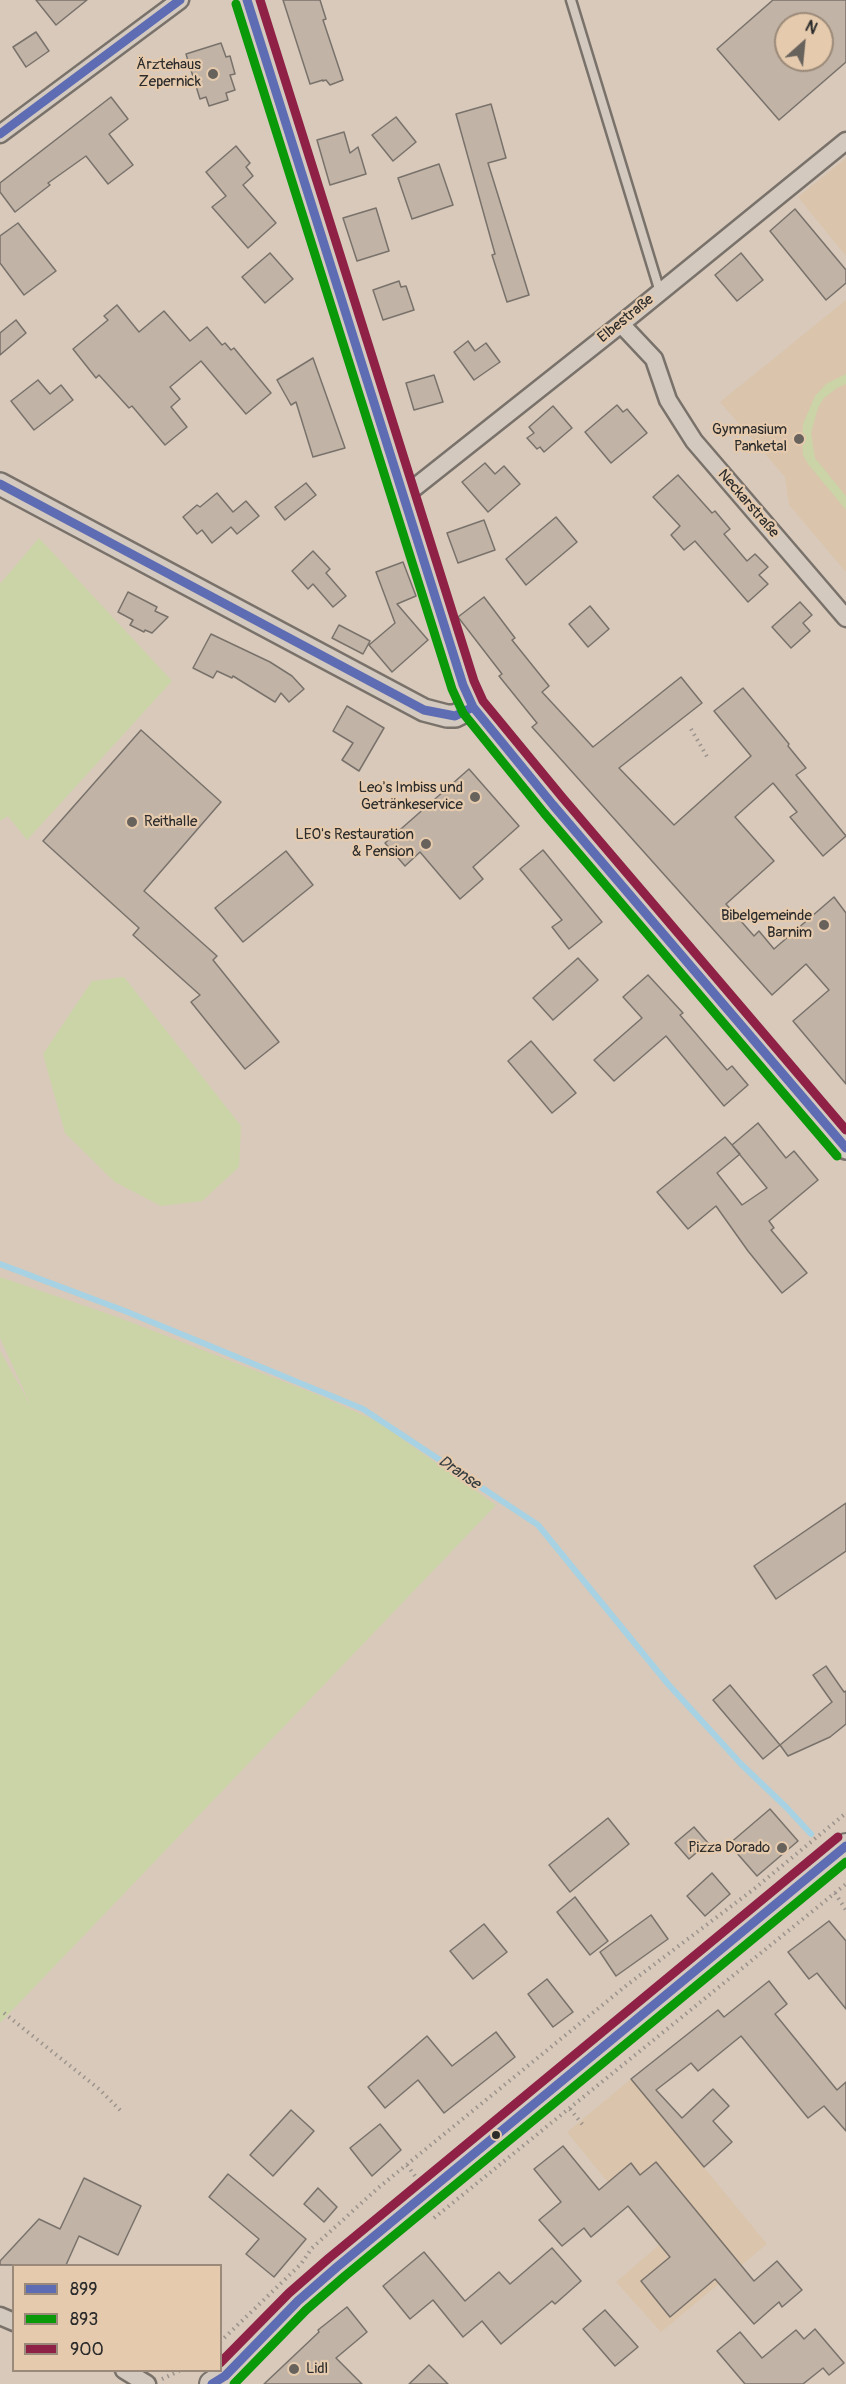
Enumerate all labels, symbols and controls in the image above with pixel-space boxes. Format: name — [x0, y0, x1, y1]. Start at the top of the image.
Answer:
north arrow — [774, 12, 834, 72]
text: N — [802, 16, 821, 39]
place label: Ärztehaus Zepernick — [136, 56, 201, 91]
marker: Ärztehaus Zepernick — [206, 67, 220, 81]
street label: Elbestraße — [594, 291, 658, 347]
place label: Gymnasium Panketal — [712, 421, 787, 456]
marker: Gymnasium Panketal — [792, 432, 806, 446]
street label: Neckarstraße — [714, 466, 782, 542]
place label: Leo's Imbiss und Getränkeservice — [359, 779, 463, 814]
marker: Leo's Imbiss und Getränkeservice — [468, 790, 482, 804]
place label: Reithalle — [144, 813, 197, 831]
marker: Reithalle — [125, 815, 139, 829]
place label: LEO's Restauration & Pension — [295, 826, 414, 861]
marker: LEO's Restauration & Pension — [419, 837, 433, 851]
place label: Bibelgemeinde Barnim — [721, 907, 812, 942]
marker: Bibelgemeinde Barnim — [817, 918, 831, 932]
water label: Dranse — [434, 1452, 484, 1494]
place label: Pizza Dorado — [688, 1839, 770, 1857]
marker: Pizza Dorado — [775, 1841, 789, 1855]
unlabelled marker — [490, 2129, 502, 2141]
legend — [12, 2264, 222, 2372]
text: 899 — [70, 2278, 98, 2301]
text: 893 — [70, 2308, 98, 2331]
text: 900 — [70, 2338, 104, 2361]
place label: Lidl — [306, 2360, 328, 2378]
marker: Lidl — [287, 2362, 301, 2376]

